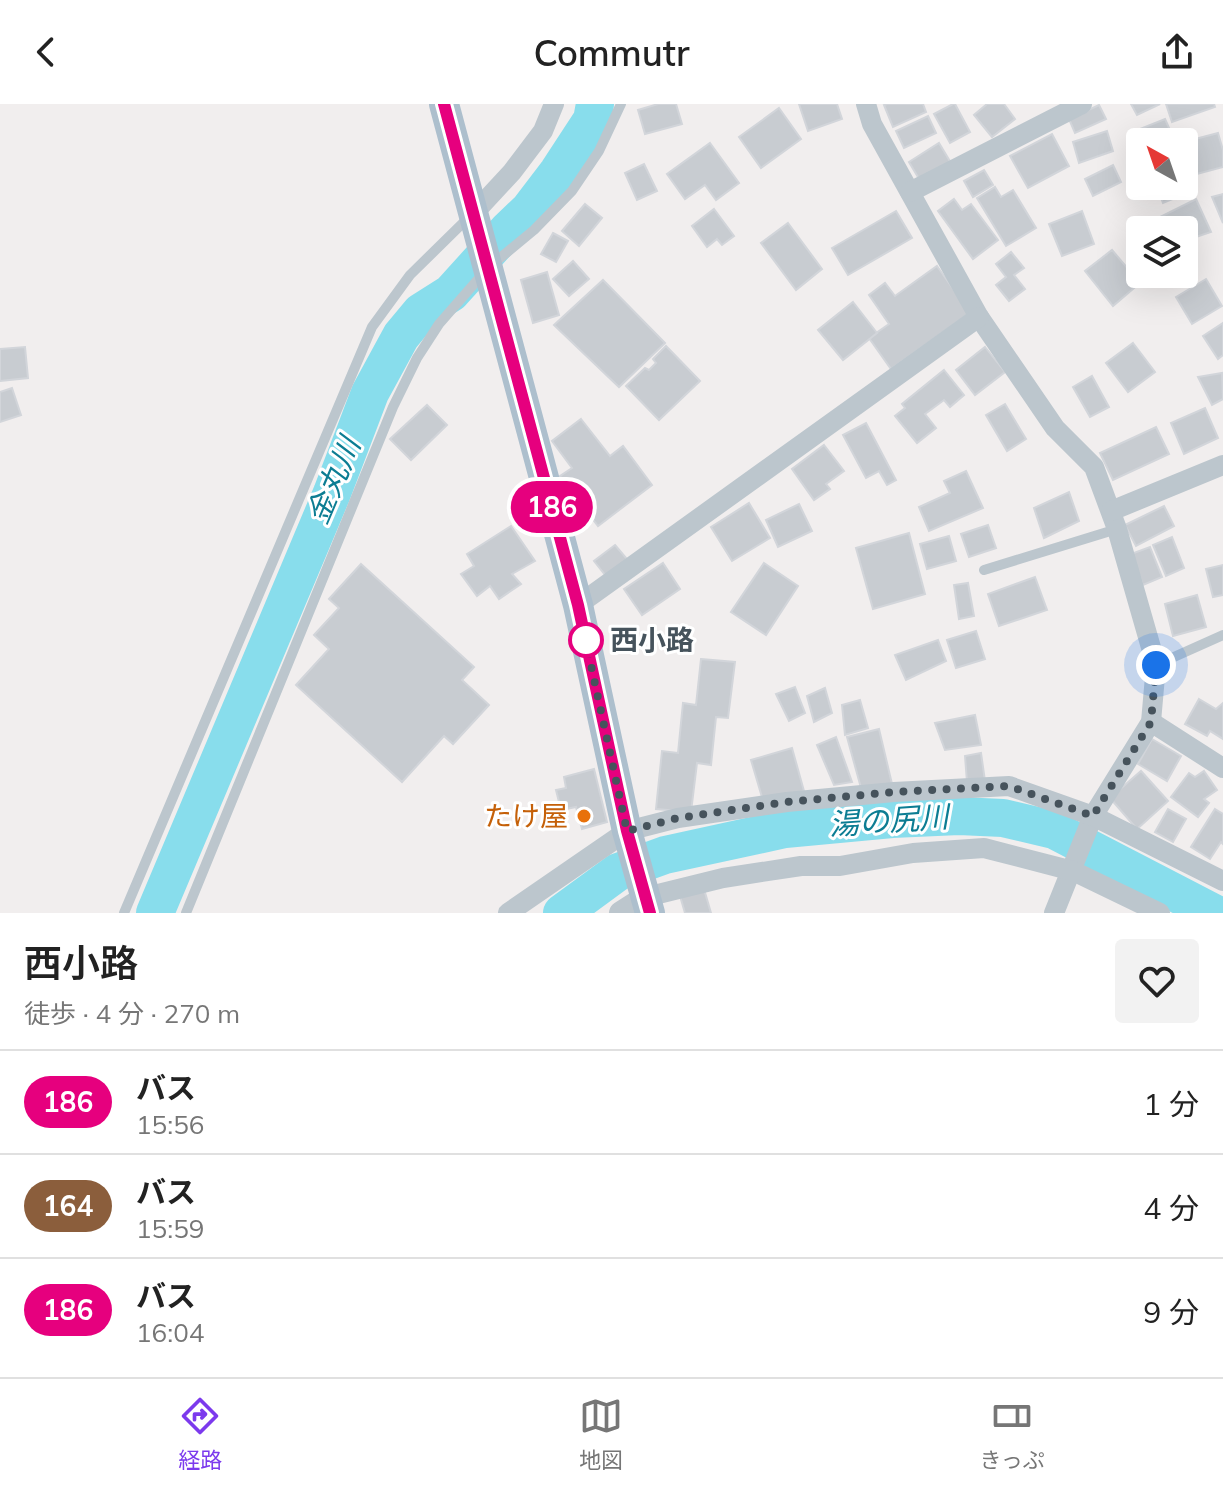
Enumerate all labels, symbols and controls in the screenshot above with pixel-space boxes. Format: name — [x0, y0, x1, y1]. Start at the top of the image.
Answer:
icon: back — [24, 30, 68, 74]
text: Commutr — [534, 30, 690, 75]
icon: share — [1155, 30, 1199, 74]
north arrow — [1126, 128, 1198, 200]
map controls — [1126, 128, 1198, 288]
button: layers — [1126, 216, 1198, 288]
water label: 金丸川 — [298, 429, 369, 529]
line badge: 186 — [506, 481, 598, 533]
text: 186 — [527, 489, 577, 524]
place label: 西小路 — [610, 622, 694, 657]
marker: 西小路 — [569, 623, 603, 657]
your location — [1136, 645, 1176, 685]
water label: 湯の尻川 — [828, 797, 953, 843]
place label: たけ屋 — [484, 798, 568, 833]
marker: たけ屋 — [575, 807, 593, 825]
text: 西小路 — [24, 939, 138, 987]
button: heart — [1115, 939, 1199, 1023]
text: 徒歩 · 4 分 · 270 m — [24, 997, 240, 1030]
text: バス — [136, 1069, 196, 1107]
text: 186 — [43, 1084, 93, 1119]
text: 1 分 — [1143, 1085, 1199, 1123]
text: 15:56 — [136, 1108, 204, 1141]
text: バス — [136, 1173, 196, 1211]
text: 164 — [43, 1188, 93, 1223]
text: 4 分 — [1143, 1189, 1199, 1227]
text: 15:59 — [136, 1212, 204, 1245]
text: バス — [136, 1277, 196, 1315]
text: 186 — [43, 1292, 93, 1327]
text: 9 分 — [1143, 1293, 1199, 1331]
text: 16:04 — [136, 1316, 204, 1349]
tab: 経路 — [178, 1394, 222, 1474]
tab: 地図 — [579, 1394, 623, 1474]
tab: きっぷ — [980, 1394, 1045, 1474]

